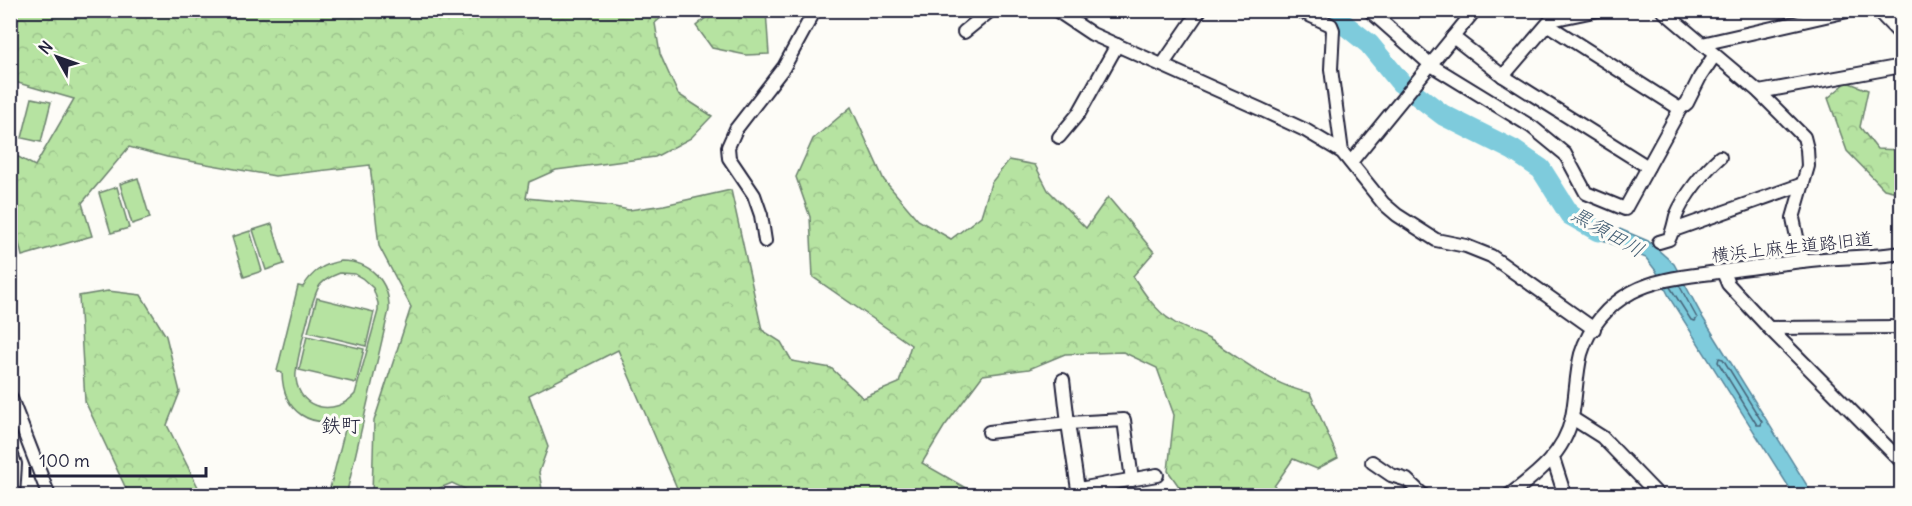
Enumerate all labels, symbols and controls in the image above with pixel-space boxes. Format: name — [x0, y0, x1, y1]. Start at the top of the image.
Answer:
north arrow — [27, 27, 87, 87]
text: N — [34, 37, 57, 58]
water label: 黒須田川 — [1567, 201, 1649, 262]
street label: 横浜上麻生道路旧道 — [1710, 227, 1874, 266]
district label: 鉄町 — [321, 412, 361, 437]
scale bar — [30, 440, 206, 478]
text: 100 m — [39, 449, 90, 472]

